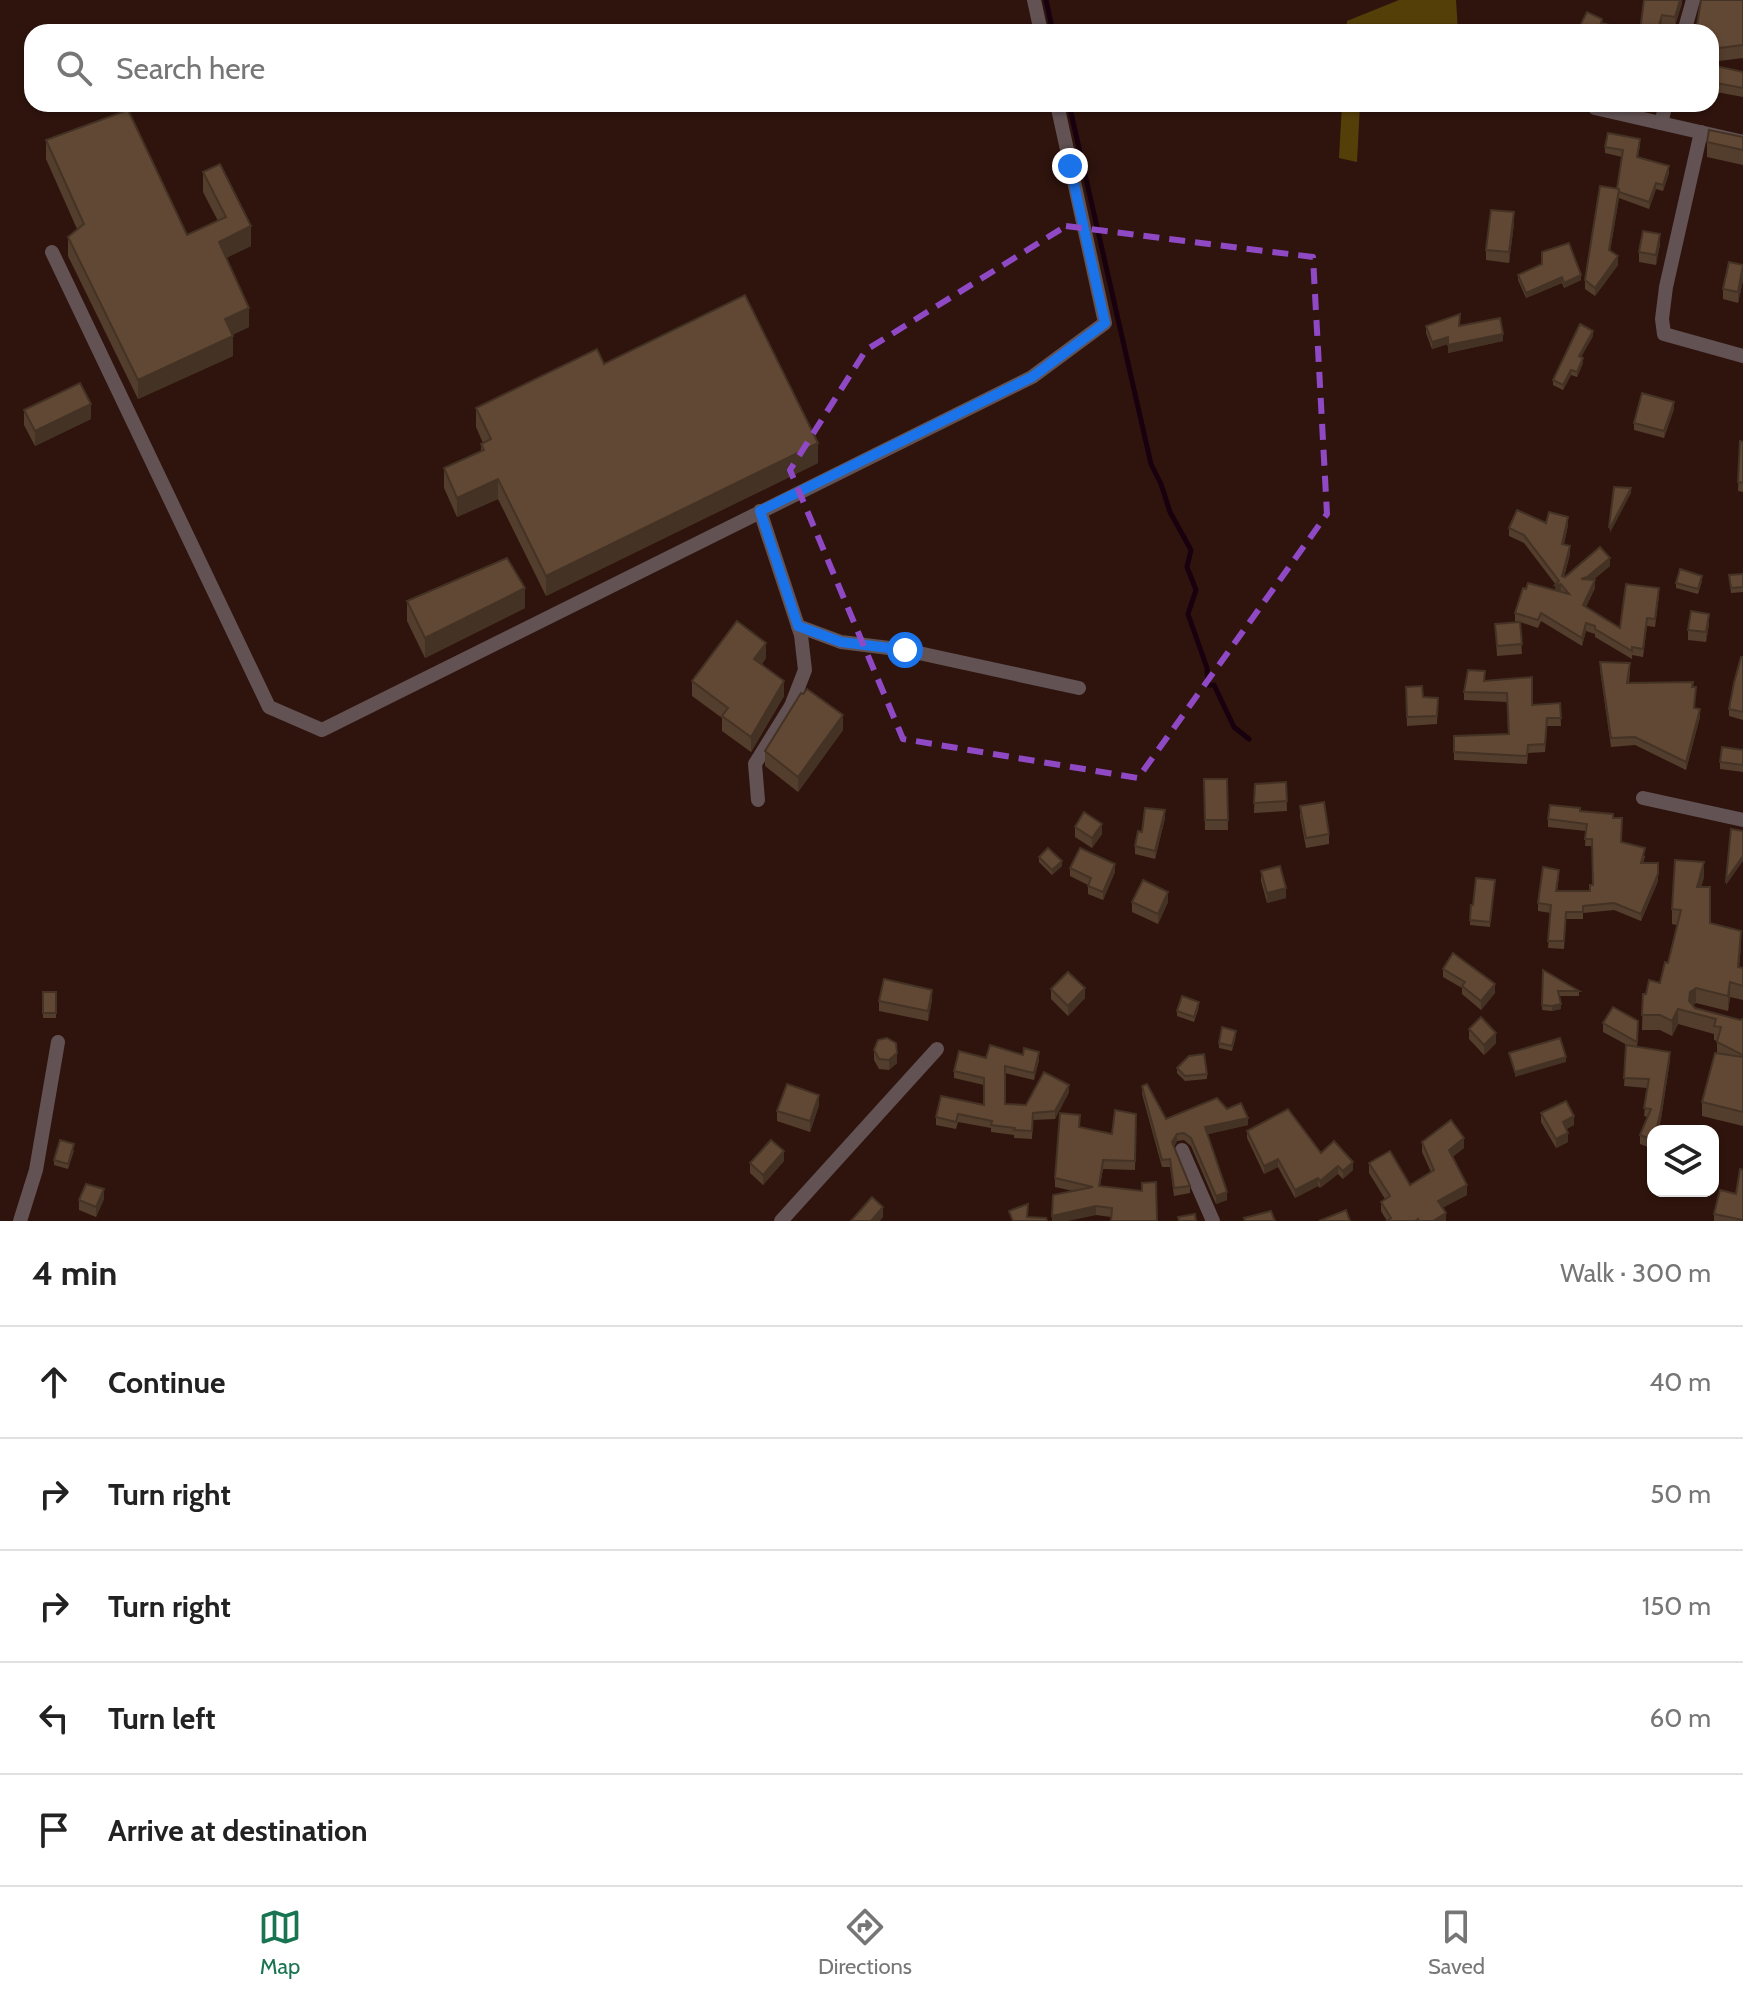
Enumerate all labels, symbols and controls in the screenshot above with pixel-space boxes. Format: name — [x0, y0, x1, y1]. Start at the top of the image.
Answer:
search box — [24, 24, 1719, 112]
icon: search — [52, 46, 96, 90]
text: Search here — [116, 50, 265, 87]
route end — [1052, 148, 1088, 184]
route start — [887, 632, 923, 668]
map controls — [1647, 1125, 1719, 1197]
button: layers — [1647, 1125, 1719, 1197]
text: 4 min — [32, 1252, 117, 1294]
text: Walk · 300 m — [1560, 1257, 1711, 1289]
icon: ahead — [32, 1360, 76, 1404]
text: Continue — [108, 1364, 225, 1401]
text: 40 m — [1649, 1366, 1711, 1398]
icon: right — [32, 1472, 76, 1516]
text: Turn right — [108, 1476, 231, 1513]
text: 50 m — [1650, 1478, 1711, 1510]
icon: right — [32, 1584, 76, 1628]
text: Turn right — [108, 1588, 231, 1625]
text: 150 m — [1642, 1590, 1711, 1622]
icon: left — [32, 1696, 76, 1740]
text: Turn left — [108, 1700, 216, 1737]
text: 60 m — [1649, 1702, 1711, 1734]
icon: arrive — [32, 1808, 76, 1852]
text: Arrive at destination — [108, 1812, 368, 1849]
tab: Map — [258, 1905, 302, 1980]
tab: Directions — [818, 1905, 912, 1980]
tab: Saved — [1428, 1905, 1485, 1980]

